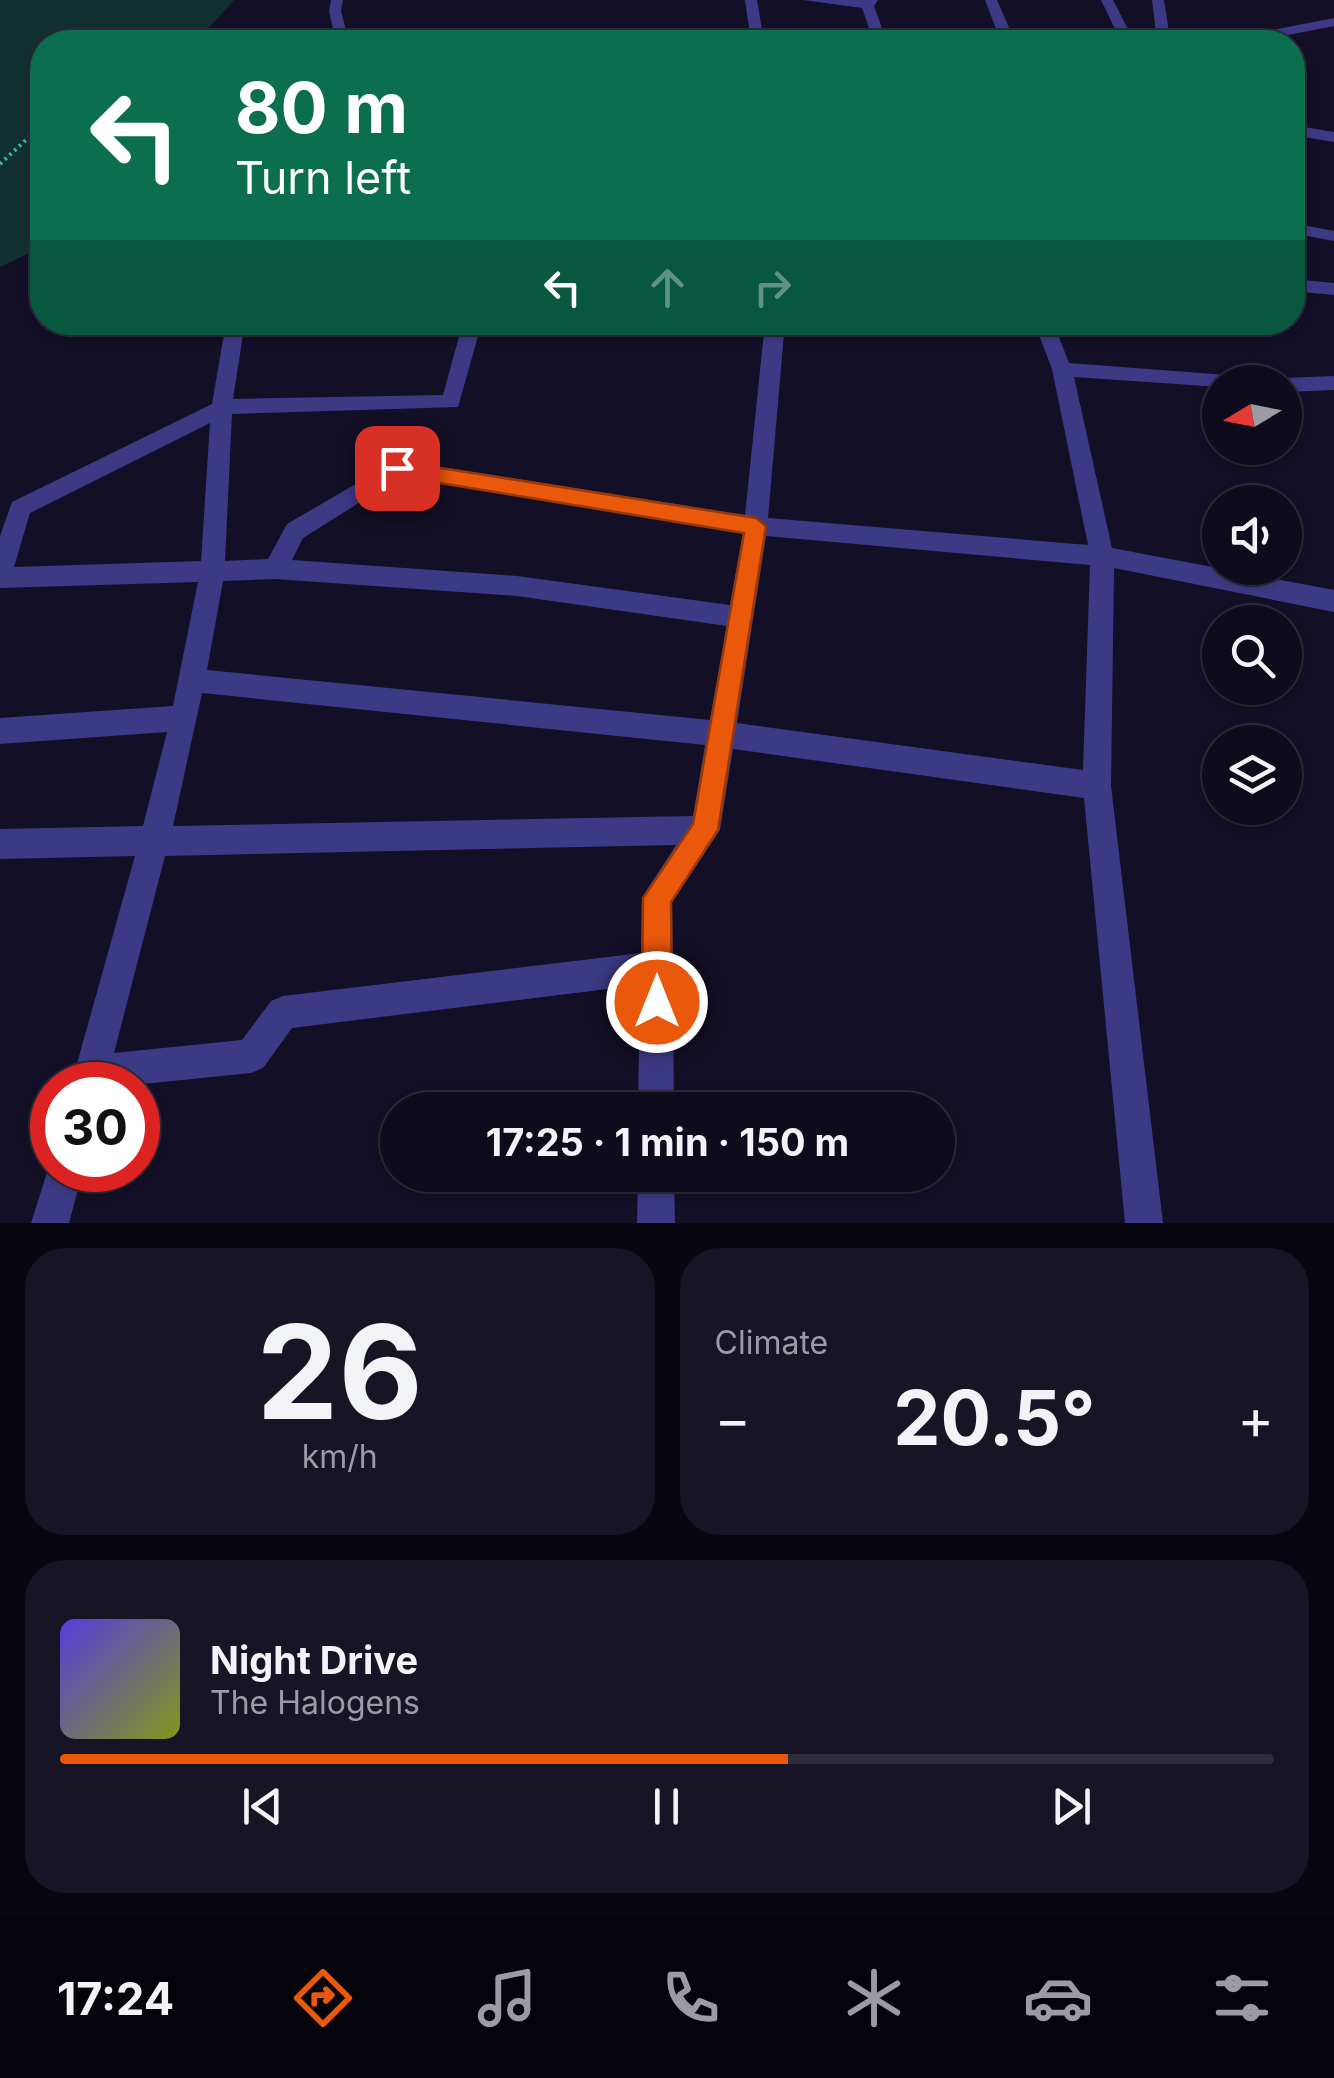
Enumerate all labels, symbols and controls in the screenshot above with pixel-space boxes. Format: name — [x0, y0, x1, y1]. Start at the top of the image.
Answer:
text: 80 m — [235, 65, 408, 150]
icon: left — [70, 70, 200, 200]
text: Turn left — [235, 150, 411, 205]
icon: left — [535, 260, 590, 315]
icon: ahead — [640, 260, 695, 315]
icon: right — [745, 260, 800, 315]
north arrow — [1202, 365, 1302, 465]
map controls — [1202, 365, 1302, 825]
pin — [355, 426, 440, 511]
icon: arrive — [370, 441, 425, 496]
button: sound — [1202, 485, 1302, 585]
button: search — [1202, 605, 1302, 705]
button: layers — [1202, 725, 1302, 825]
position arrow — [605, 950, 709, 1054]
speed limit sign: 30 — [30, 1062, 160, 1192]
text: 17:25 · 1 min · 150 m — [486, 1119, 849, 1165]
text: 26 — [257, 1293, 423, 1450]
text: Climate — [715, 1323, 828, 1362]
text: 20.5° — [893, 1372, 1095, 1463]
text: − — [715, 1386, 751, 1452]
text: + — [1238, 1386, 1274, 1452]
text: km/h — [302, 1437, 378, 1476]
text: Night Drive — [210, 1637, 418, 1683]
text: The Halogens — [210, 1683, 420, 1722]
icon: previous — [235, 1779, 290, 1834]
icon: pause — [639, 1779, 694, 1834]
icon: next — [1044, 1779, 1099, 1834]
icon: directions — [288, 1963, 358, 2033]
icon: music — [472, 1963, 542, 2033]
icon: phone — [656, 1963, 726, 2033]
icon: climate — [839, 1963, 909, 2033]
icon: car — [1023, 1963, 1093, 2033]
icon: filters — [1207, 1963, 1277, 2033]
text: 17:24 — [57, 1971, 174, 2026]

